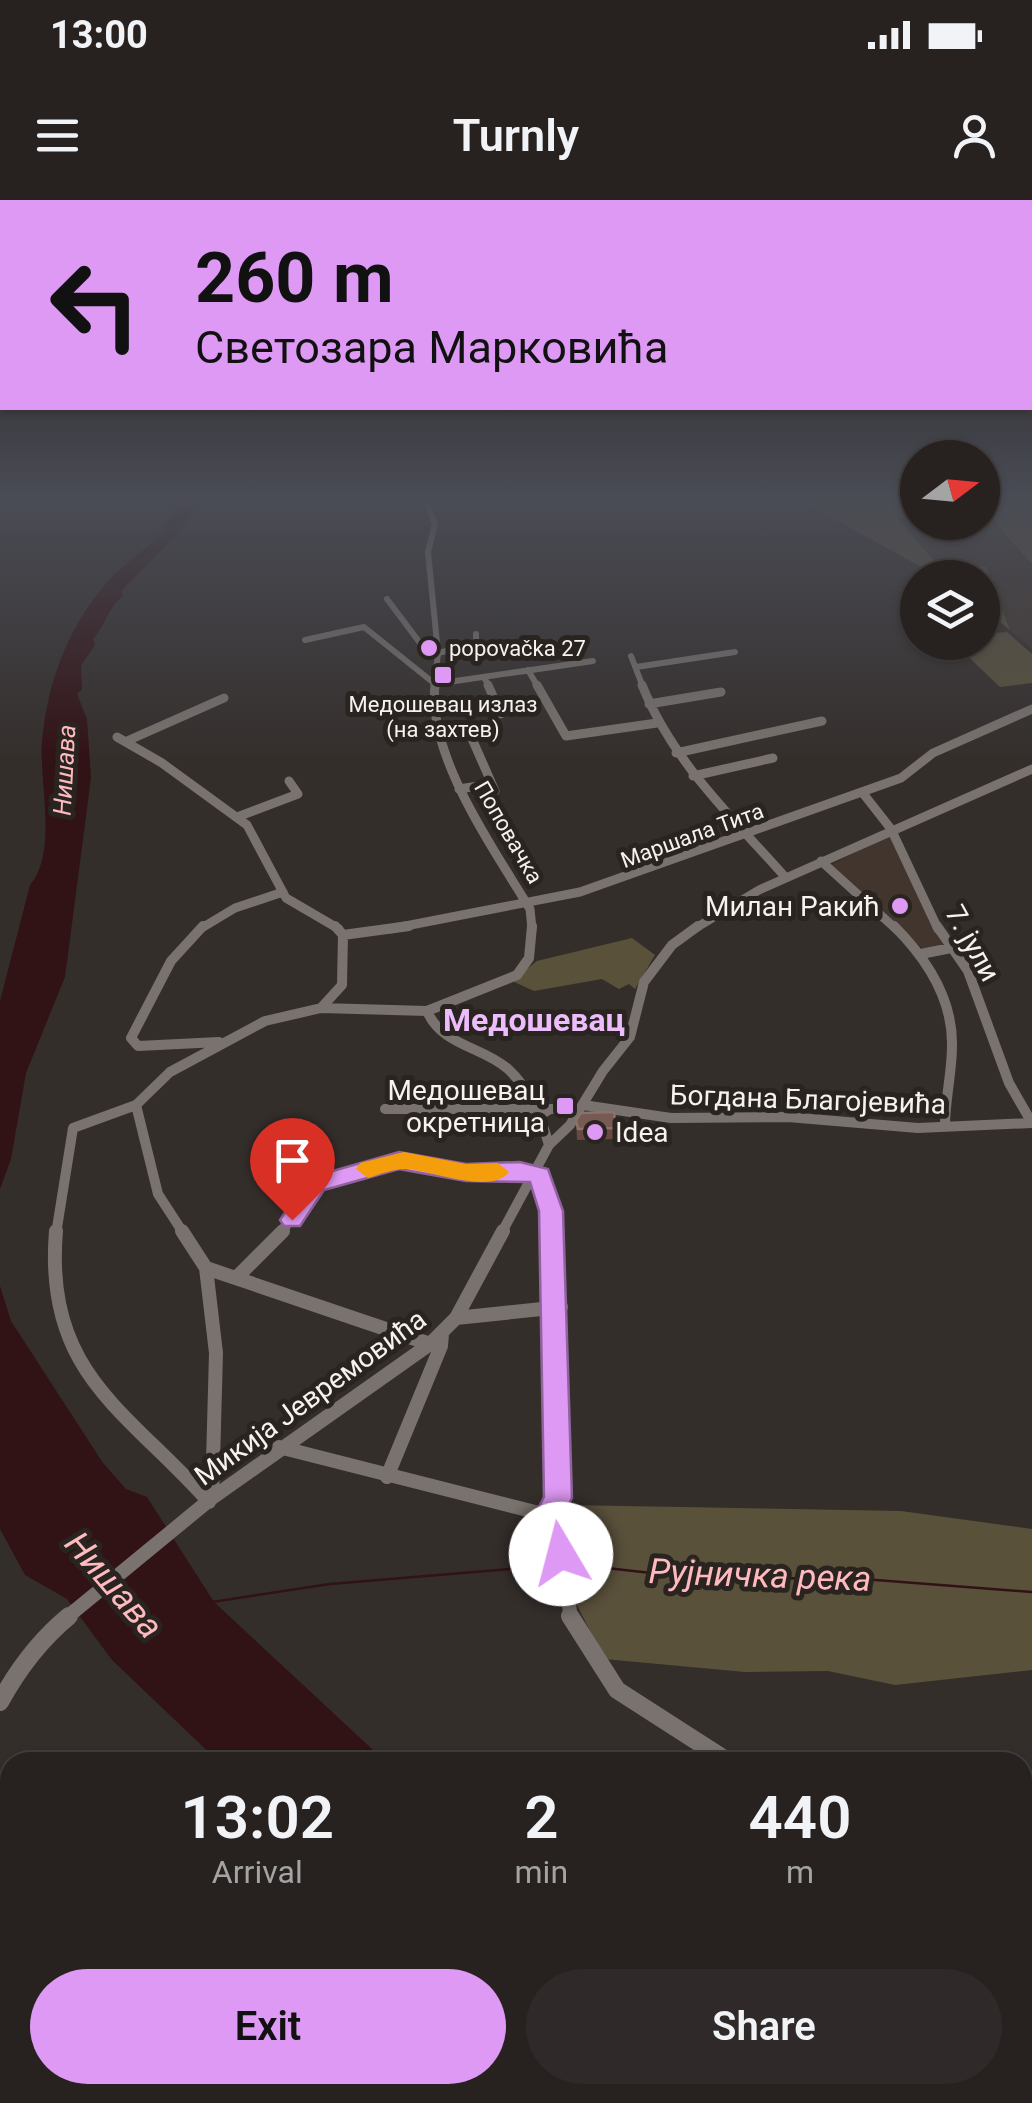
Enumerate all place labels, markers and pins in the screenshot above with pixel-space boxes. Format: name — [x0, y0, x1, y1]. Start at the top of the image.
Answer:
place label: popovačka 27 — [449, 636, 586, 661]
marker: popovačka 27 — [418, 637, 440, 659]
marker: Медошевац излаз (на захтев) — [432, 664, 454, 686]
place label: Медошевац излаз (на захтев) — [349, 692, 537, 743]
place label: Милан Ракић — [705, 890, 880, 923]
marker: Милан Ракић — [889, 895, 911, 917]
place label: Медошевац окретница — [388, 1074, 545, 1139]
marker: Медошевац окретница — [554, 1095, 576, 1117]
place label: Idea — [615, 1116, 668, 1149]
pin — [250, 1118, 335, 1221]
marker: Idea — [584, 1121, 606, 1143]

